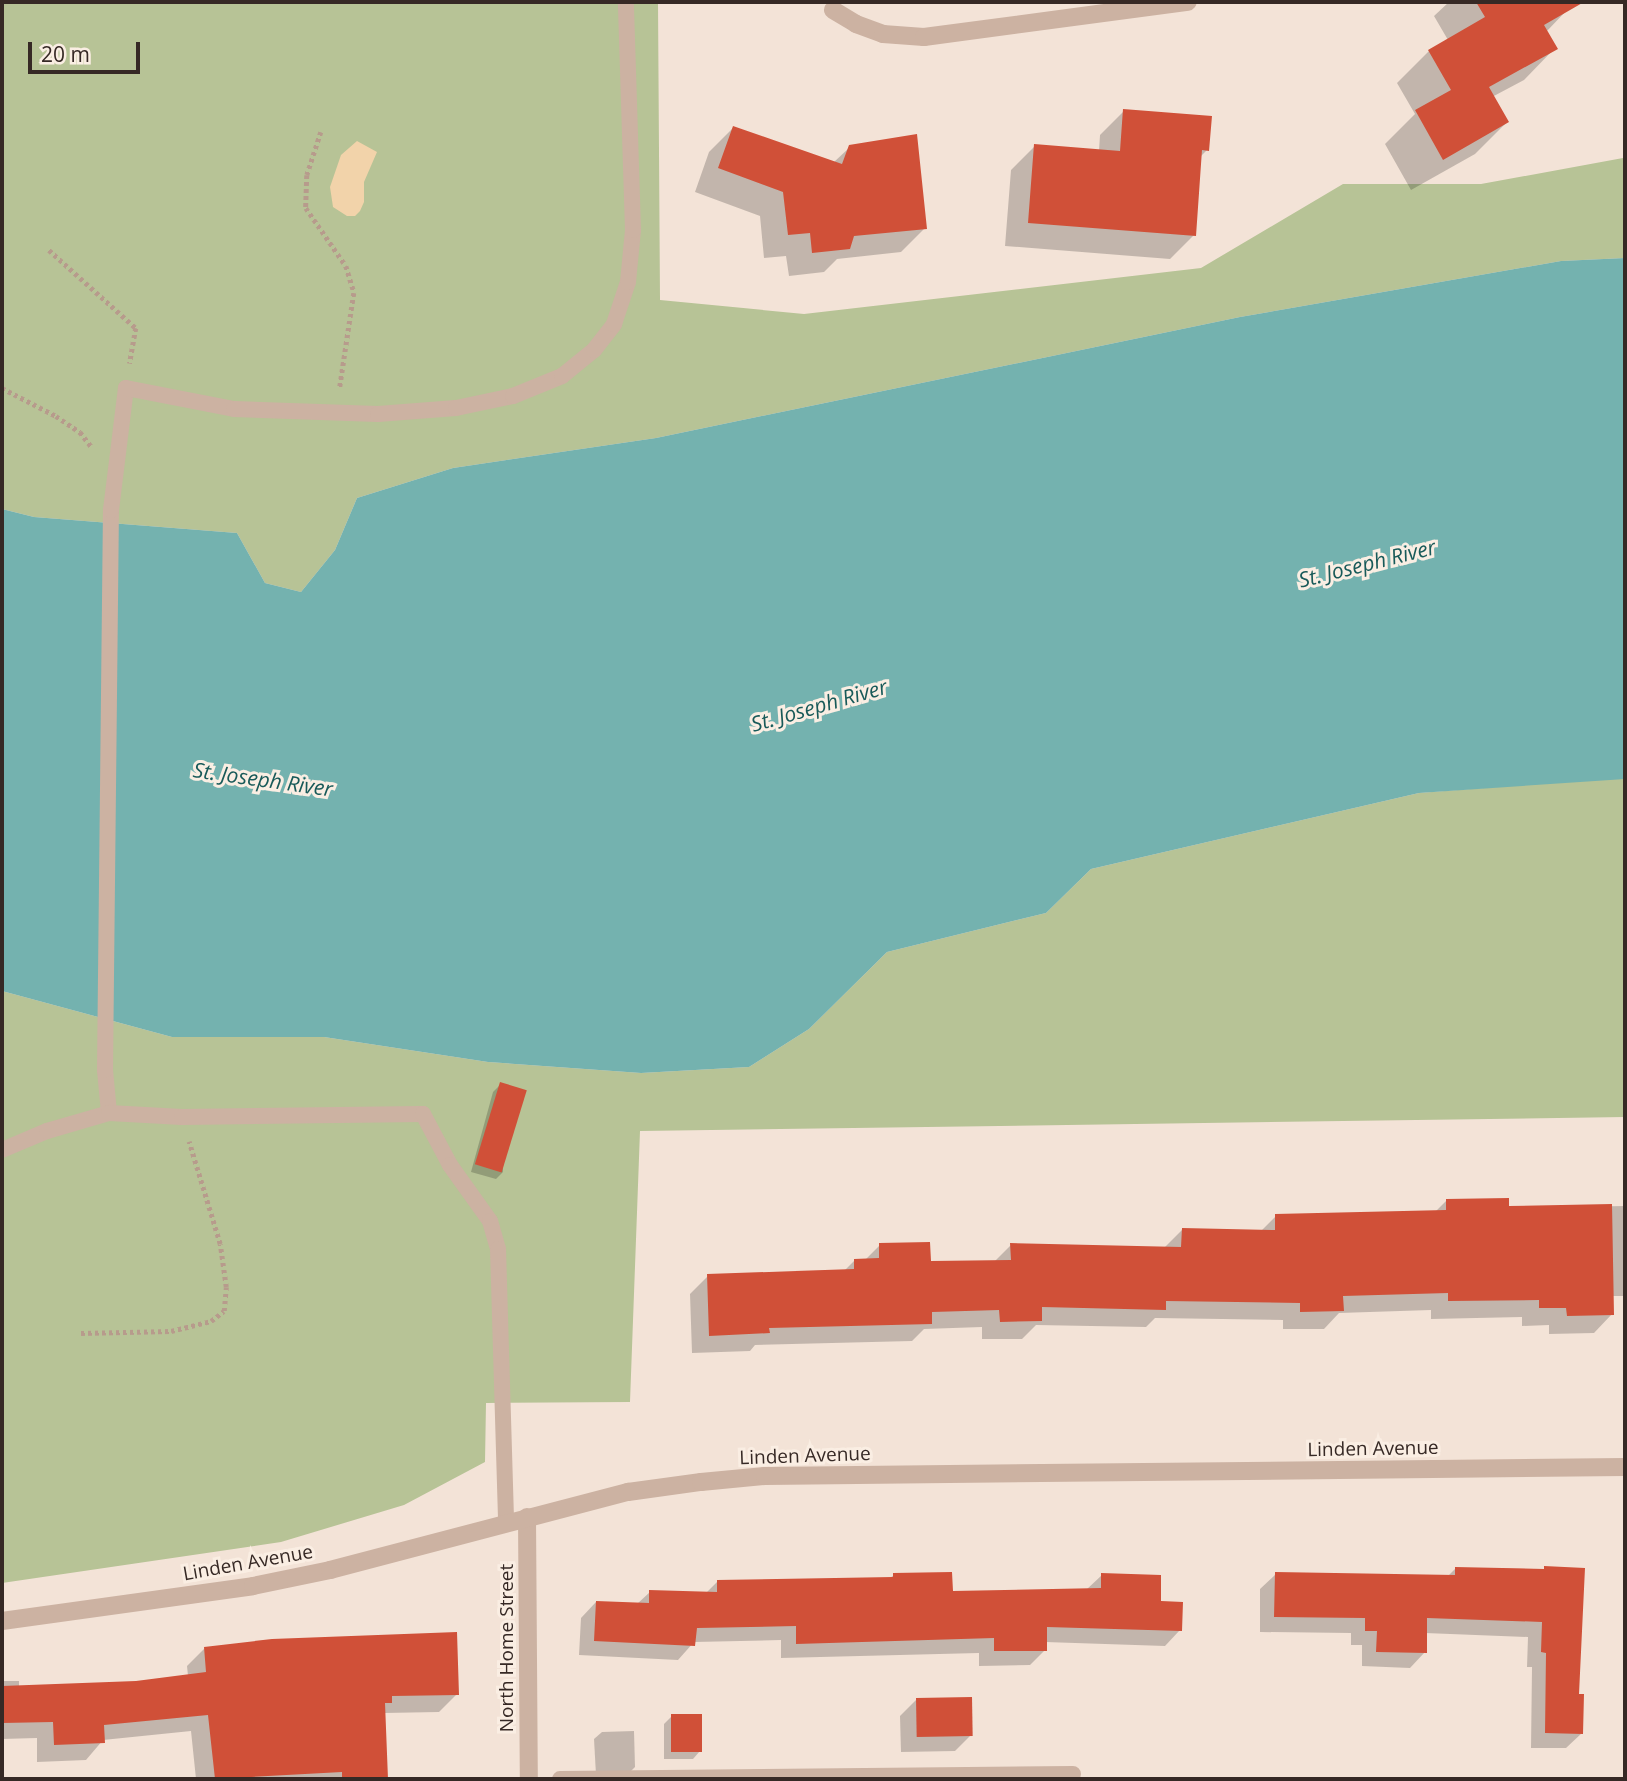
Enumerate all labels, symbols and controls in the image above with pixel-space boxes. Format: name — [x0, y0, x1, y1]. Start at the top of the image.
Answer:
scale bar — [32, 28, 144, 72]
text: 20 m — [41, 40, 90, 68]
water label: St. Joseph River — [1296, 534, 1438, 592]
water label: St. Joseph River — [748, 674, 890, 736]
water label: St. Joseph River — [192, 757, 334, 801]
street label: Linden Avenue — [1307, 1436, 1439, 1462]
street label: Linden Avenue — [739, 1442, 871, 1470]
street label: Linden Avenue — [181, 1540, 315, 1586]
street label: North Home Street — [496, 1564, 518, 1732]

